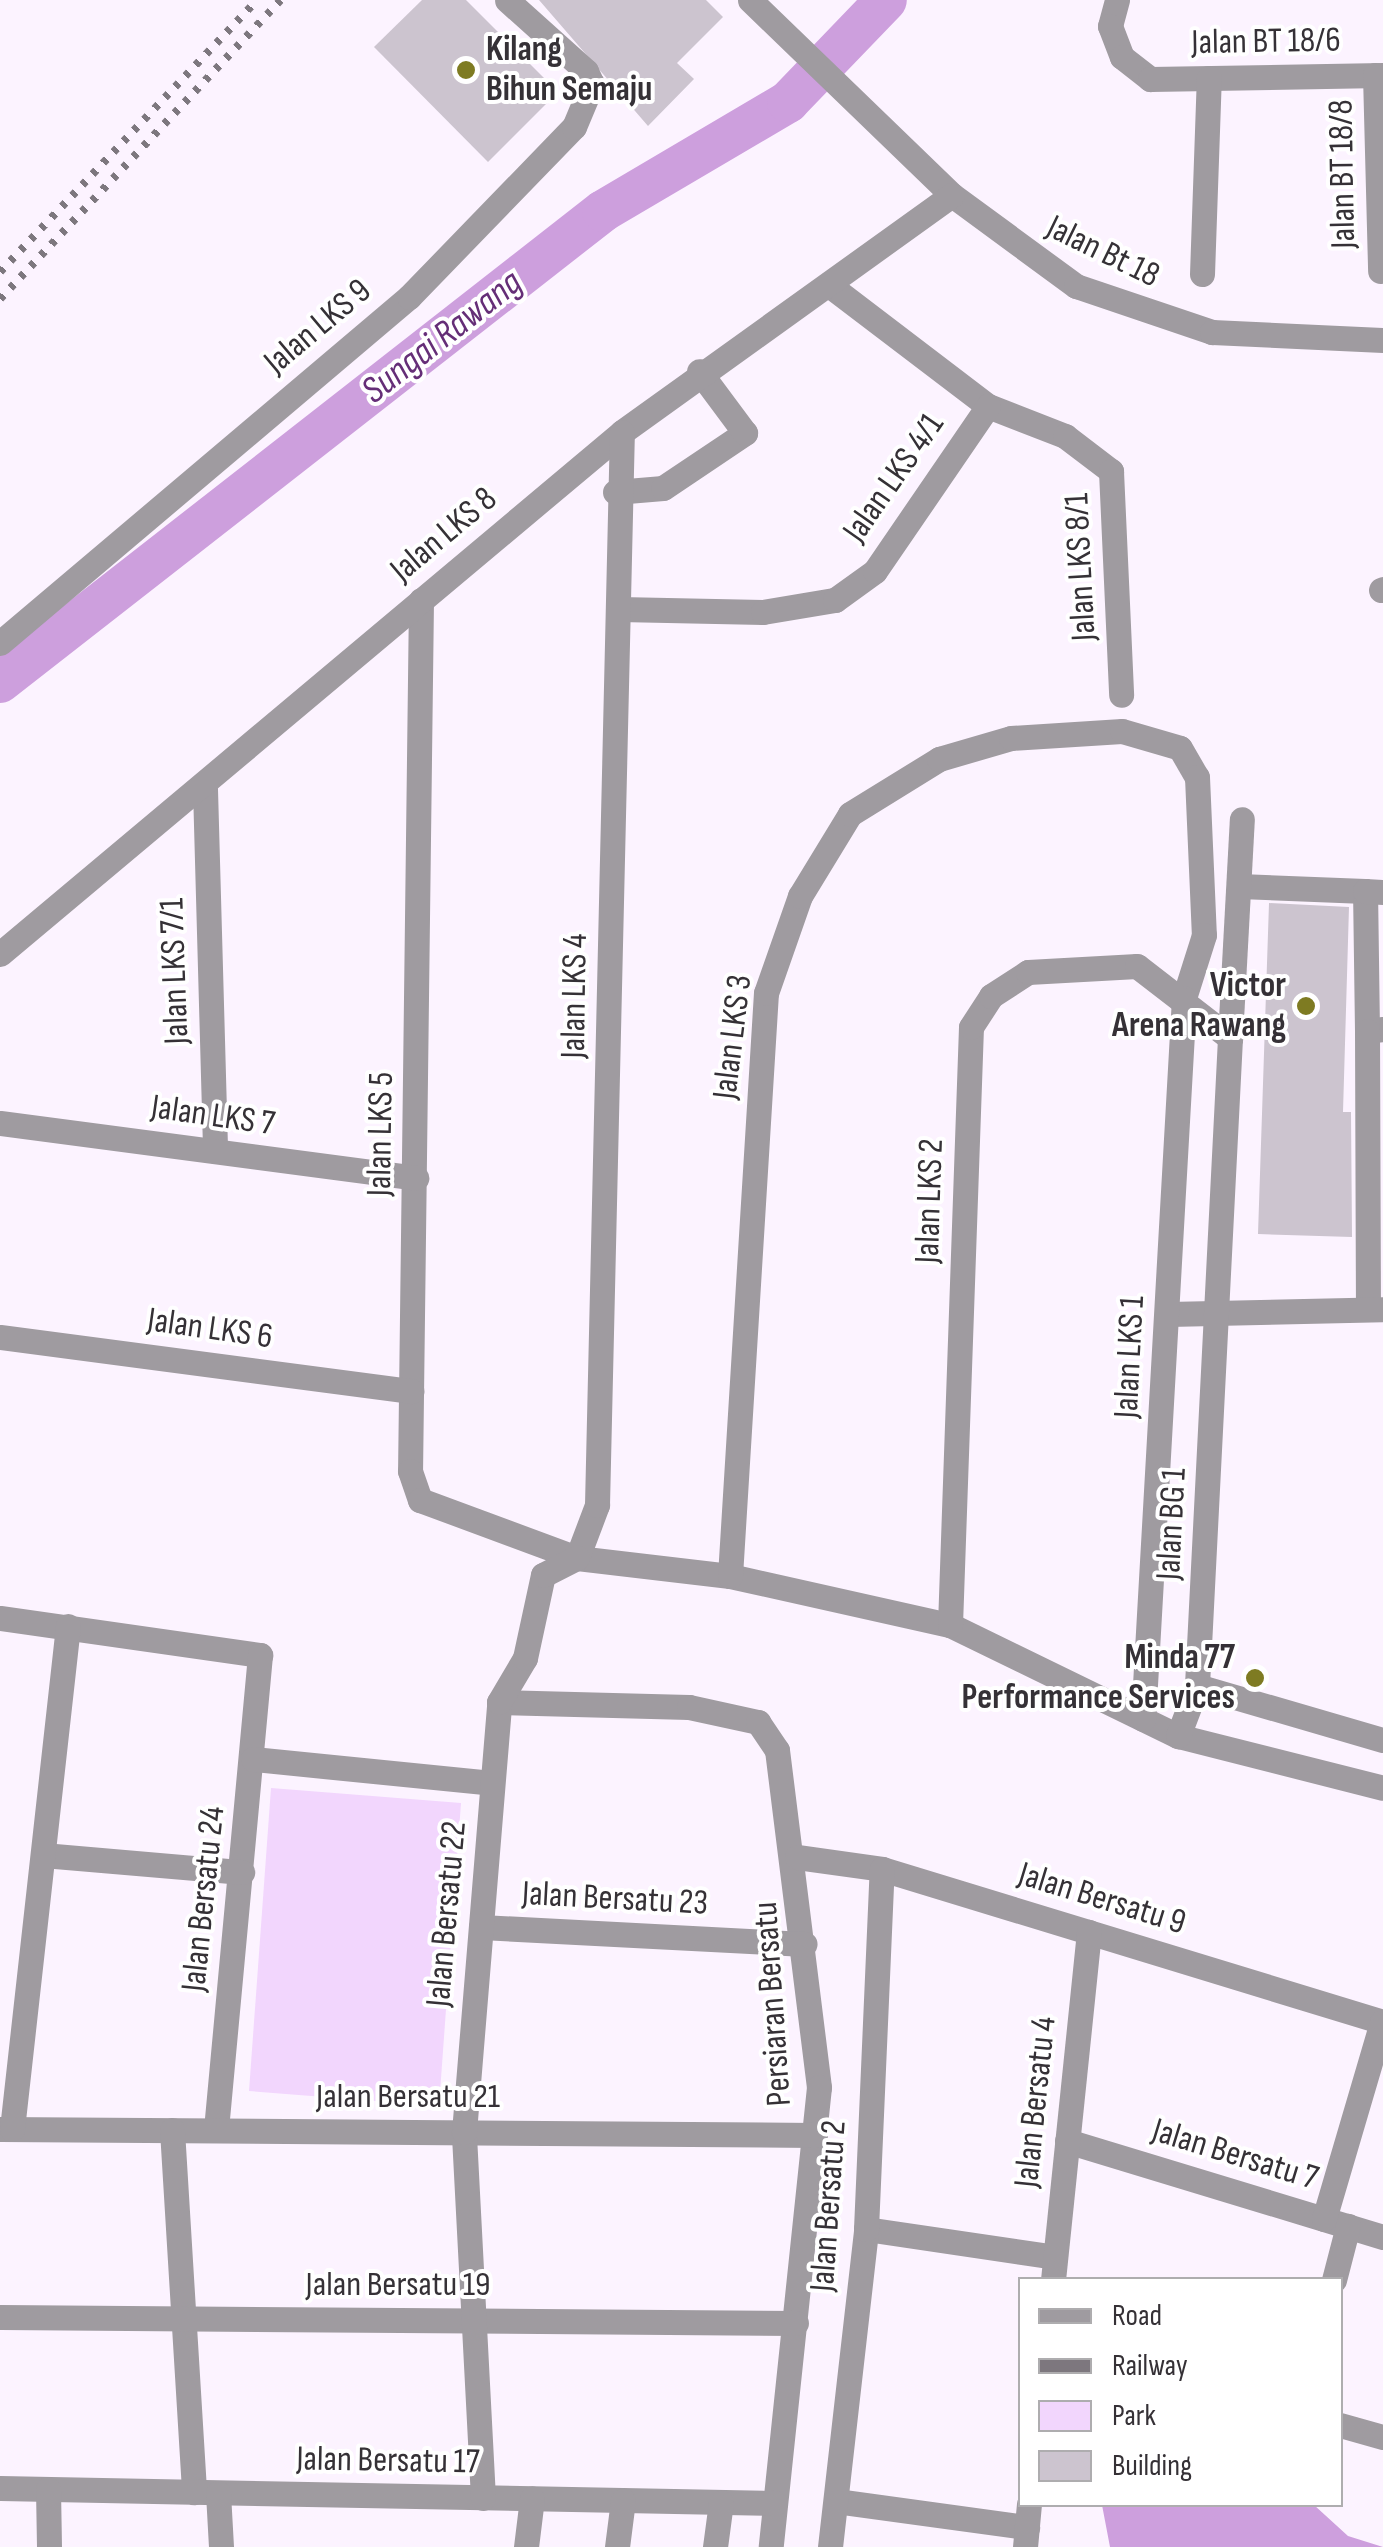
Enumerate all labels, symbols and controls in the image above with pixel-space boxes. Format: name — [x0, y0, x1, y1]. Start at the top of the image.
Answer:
street label: Jalan BT 18/6 — [1191, 20, 1341, 64]
place label: Kilang Bihun Semaju — [486, 29, 652, 111]
marker: Kilang Bihun Semaju — [455, 59, 477, 81]
street label: Jalan BT 18/8 — [1321, 99, 1365, 249]
street label: Jalan Bt 18 — [1040, 207, 1166, 297]
water label: Sungai Rawang — [353, 260, 531, 414]
street label: Jalan LKS 9 — [256, 270, 380, 384]
street label: Jalan LKS 4/1 — [834, 406, 954, 550]
street label: Jalan LKS 8 — [382, 478, 506, 592]
street label: Jalan LKS 8/1 — [1056, 492, 1106, 642]
street label: Jalan LKS 7/1 — [151, 897, 199, 1045]
street label: Jalan LKS 4 — [553, 933, 597, 1059]
place label: Victor Arena Rawang — [1112, 965, 1286, 1047]
street label: Jalan LKS 3 — [705, 972, 761, 1102]
marker: Victor Arena Rawang — [1295, 995, 1317, 1017]
street label: Jalan LKS 5 — [359, 1071, 403, 1197]
street label: Jalan LKS 7 — [148, 1087, 278, 1145]
street label: Jalan LKS 2 — [907, 1138, 953, 1264]
street label: Jalan LKS 1 — [1106, 1295, 1154, 1419]
street label: Jalan LKS 6 — [145, 1299, 275, 1359]
street label: Jalan BG 1 — [1148, 1467, 1196, 1581]
place label: Minda 77 Performance Services — [962, 1637, 1235, 1719]
marker: Minda 77 Performance Services — [1244, 1667, 1266, 1689]
street label: Jalan Bersatu 24 — [173, 1804, 235, 1994]
street label: Jalan Bersatu 22 — [418, 1820, 476, 2008]
street label: Jalan Bersatu 9 — [1013, 1854, 1191, 1944]
street label: Jalan Bersatu 23 — [521, 1873, 709, 1925]
street label: Persiaran Bersatu — [745, 1900, 801, 2108]
street label: Jalan Bersatu 4 — [1006, 2014, 1066, 2190]
street label: Jalan Bersatu 21 — [316, 2076, 500, 2118]
street label: Jalan Bersatu 7 — [1147, 2110, 1323, 2200]
street label: Jalan Bersatu 2 — [802, 2119, 856, 2293]
street label: Jalan Bersatu 19 — [306, 2264, 490, 2306]
legend — [1018, 2277, 1343, 2507]
text: Road — [1112, 2298, 1162, 2334]
text: Railway — [1112, 2348, 1188, 2384]
text: Park — [1112, 2398, 1156, 2434]
street label: Jalan Bersatu 17 — [296, 2438, 480, 2484]
text: Building — [1112, 2448, 1192, 2484]

